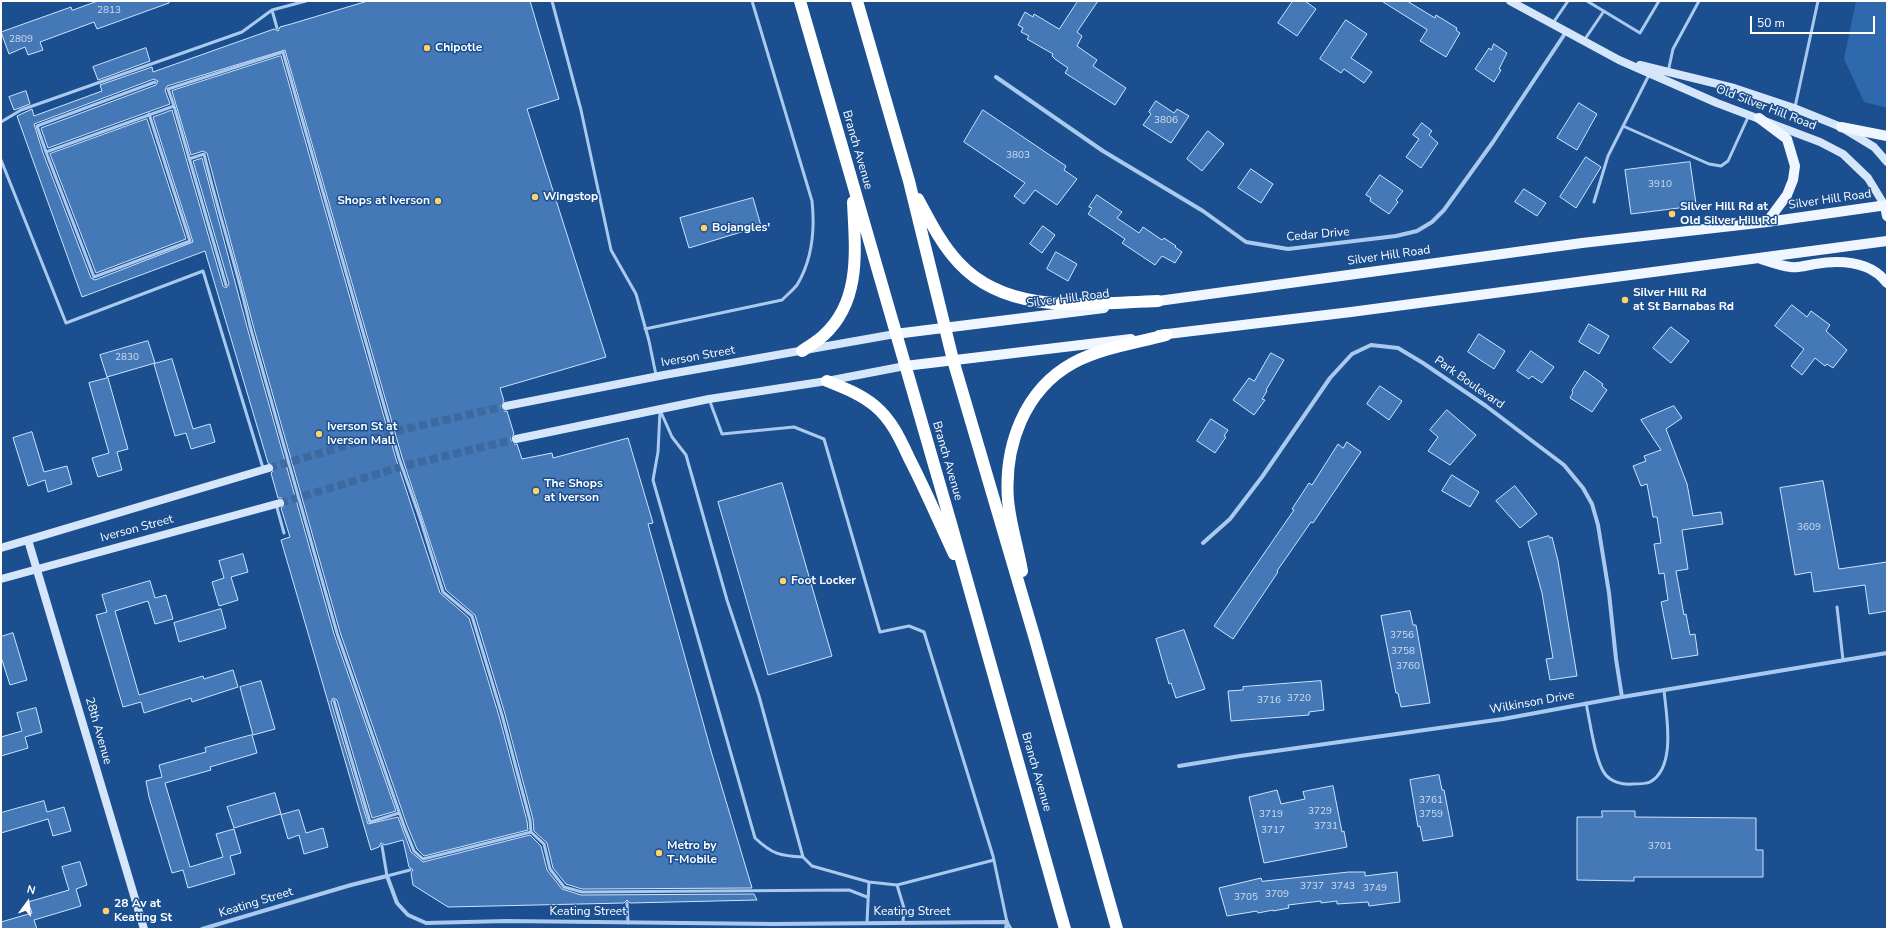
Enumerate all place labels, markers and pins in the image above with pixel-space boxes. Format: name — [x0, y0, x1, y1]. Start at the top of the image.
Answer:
place label: Chipotle — [435, 41, 482, 55]
marker: Chipotle — [422, 43, 432, 53]
place label: Wingstop — [543, 190, 598, 204]
marker: Wingstop — [530, 192, 540, 202]
place label: Shops at Iverson — [337, 194, 430, 208]
marker: Shops at Iverson — [433, 196, 443, 206]
place label: Silver Hill Rd at Old Silver Hill Rd — [1680, 200, 1777, 228]
marker: Silver Hill Rd at Old Silver Hill Rd — [1667, 209, 1677, 219]
place label: Bojangles' — [712, 221, 770, 235]
marker: Bojangles' — [699, 223, 709, 233]
place label: Silver Hill Rd at St Barnabas Rd — [1633, 286, 1734, 314]
marker: Silver Hill Rd at St Barnabas Rd — [1620, 295, 1630, 305]
place label: Iverson St at Iverson Mall — [327, 420, 397, 448]
marker: Iverson St at Iverson Mall — [314, 429, 324, 439]
place label: The Shops at Iverson — [544, 477, 603, 505]
marker: The Shops at Iverson — [531, 486, 541, 496]
place label: Foot Locker — [791, 574, 856, 588]
marker: Foot Locker — [778, 576, 788, 586]
place label: Metro by T-Mobile — [667, 839, 717, 867]
marker: Metro by T-Mobile — [654, 848, 664, 858]
place label: 28 Av at Keating St — [114, 897, 172, 925]
marker: 28 Av at Keating St — [101, 906, 111, 916]

